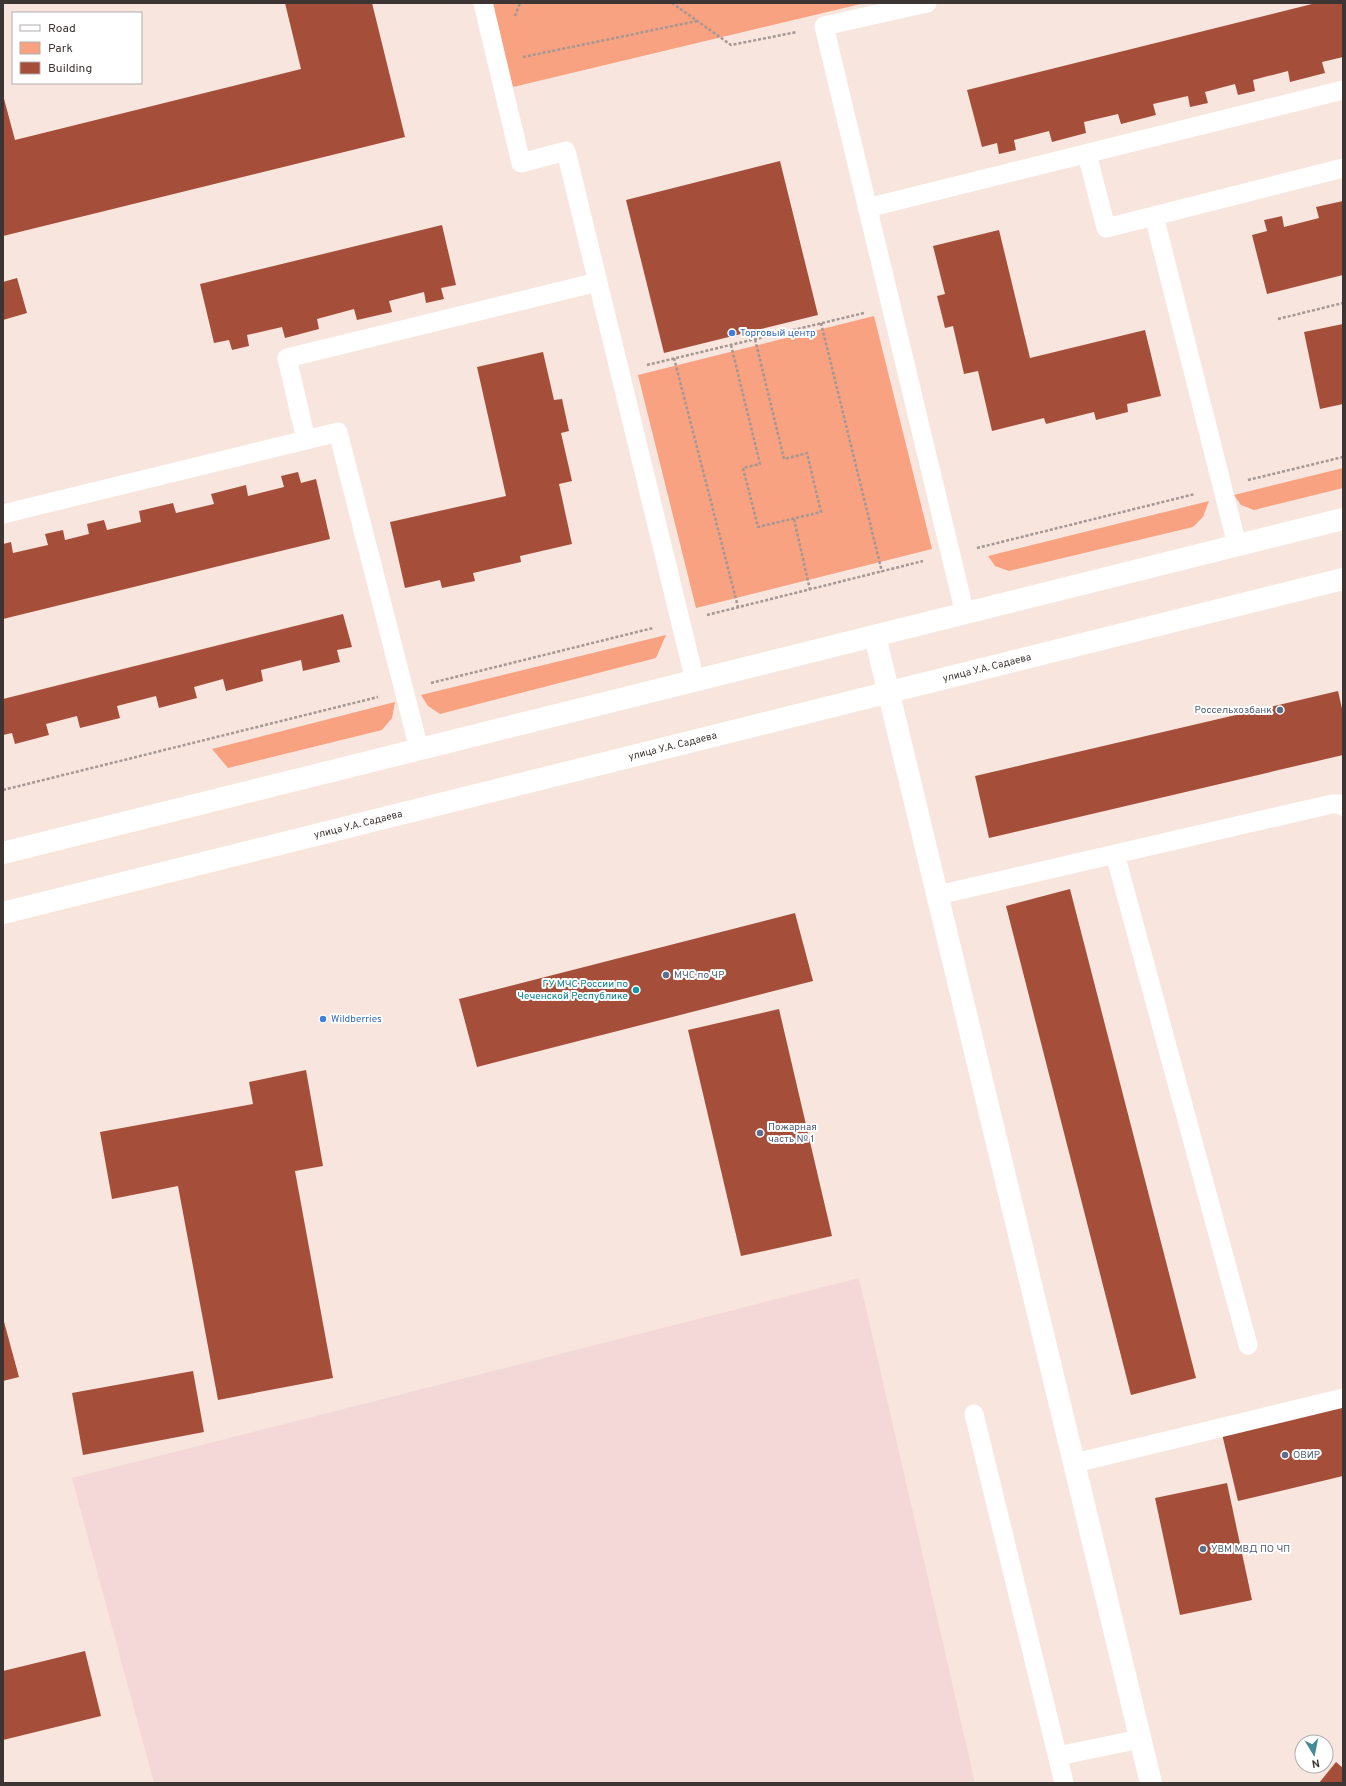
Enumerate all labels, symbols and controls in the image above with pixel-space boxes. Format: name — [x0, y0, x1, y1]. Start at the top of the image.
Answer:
legend — [12, 12, 142, 84]
text: Road — [48, 21, 76, 37]
text: Park — [48, 41, 73, 57]
text: Building — [48, 61, 92, 77]
place label: Торговый центр — [740, 327, 816, 340]
marker: Торговый центр — [727, 328, 737, 338]
street label: улица У.А. Садаева — [941, 650, 1033, 685]
place label: Россельхозбанк — [1194, 704, 1272, 717]
marker: Россельхозбанк — [1275, 705, 1285, 715]
street label: улица У.А. Садаева — [627, 729, 718, 763]
street label: улица У.А. Садаева — [313, 807, 404, 842]
place label: МЧС по ЧР — [674, 969, 724, 982]
marker: МЧС по ЧР — [661, 970, 671, 980]
place label: ГУ МЧС России по Чеченской Республике — [517, 978, 628, 1003]
marker: ГУ МЧС России по Чеченской Республике — [631, 985, 641, 995]
place label: Wildberries — [331, 1013, 382, 1026]
marker: Wildberries — [318, 1014, 328, 1024]
place label: Пожарная часть № 1 — [768, 1121, 817, 1146]
marker: Пожарная часть № 1 — [755, 1128, 765, 1138]
place label: ОВИР — [1293, 1449, 1320, 1462]
marker: ОВИР — [1280, 1450, 1290, 1460]
place label: УВМ МВД ПО ЧП — [1211, 1543, 1290, 1556]
marker: УВМ МВД ПО ЧП — [1198, 1544, 1208, 1554]
north arrow — [1294, 1734, 1334, 1774]
text: N — [1310, 1755, 1321, 1770]

